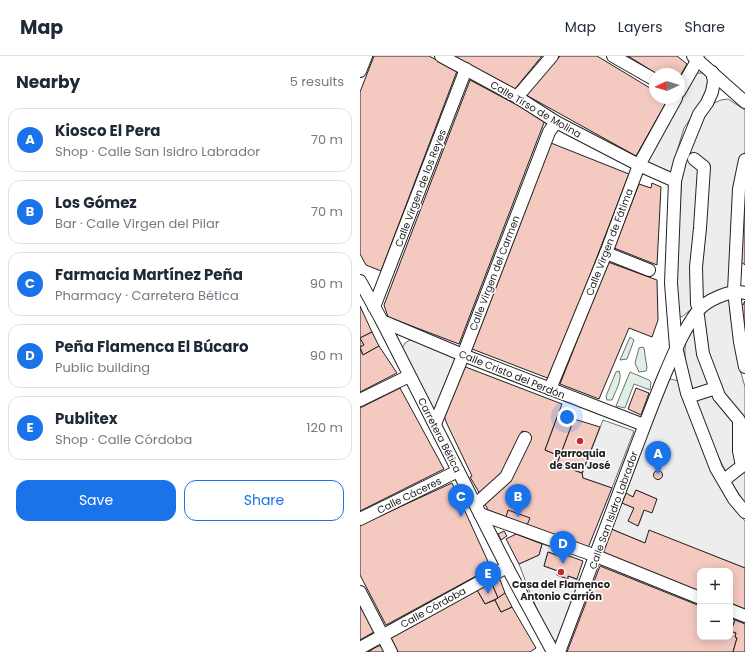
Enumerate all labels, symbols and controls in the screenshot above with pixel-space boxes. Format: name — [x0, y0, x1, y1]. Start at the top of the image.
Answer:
text: Map — [20, 14, 63, 41]
text: Map — [565, 17, 596, 37]
text: Layers — [618, 17, 662, 37]
text: Share — [684, 17, 725, 37]
north arrow — [649, 68, 685, 104]
text: Nearby — [16, 70, 80, 94]
text: 5 results — [290, 72, 344, 91]
street label: Calle Tirso de Molina — [487, 77, 584, 142]
text: Kiosco El Pera — [55, 120, 161, 141]
street label: Calle Virgen de los Reyes — [391, 127, 450, 249]
text: A — [25, 130, 35, 149]
text: 70 m — [311, 130, 343, 149]
text: Shop · Calle San Isidro Labrador — [55, 142, 260, 161]
street label: Calle Virgen de Fátima — [582, 186, 637, 298]
text: Los Gómez — [55, 192, 137, 213]
text: B — [26, 202, 34, 221]
text: 70 m — [311, 202, 343, 221]
street label: Calle Virgen del Carmen — [466, 213, 523, 333]
text: Bar · Calle Virgen del Pilar — [55, 214, 220, 233]
text: Farmacia Martínez Peña — [55, 264, 243, 285]
text: C — [25, 274, 35, 293]
text: 90 m — [310, 274, 343, 293]
text: Pharmacy · Carretera Bética — [55, 286, 239, 305]
text: Peña Flamenca El Búcaro — [55, 336, 249, 357]
text: D — [25, 346, 35, 365]
text: 90 m — [310, 346, 343, 365]
street label: Calle Cristo del Perdón — [456, 346, 567, 403]
text: Public building — [55, 358, 150, 377]
street label: Carretera Bética — [414, 395, 465, 475]
your location — [557, 407, 577, 427]
text: Publitex — [55, 408, 118, 429]
text: E — [26, 418, 34, 437]
text: 120 m — [306, 418, 343, 437]
text: Shop · Calle Córdoba — [55, 430, 192, 449]
marker: Parroquia de San José — [575, 436, 585, 446]
pin: A — [645, 441, 671, 474]
place label: Parroquia de San José — [550, 446, 610, 473]
street label: Calle San Isidro Labrador — [585, 449, 642, 571]
street label: Calle Cáceres — [374, 473, 444, 518]
button: Save — [16, 480, 176, 521]
button: Share — [184, 480, 344, 521]
pin: C — [448, 484, 474, 517]
pin: B — [505, 484, 531, 517]
pin: D — [550, 531, 576, 564]
pin: E — [475, 561, 501, 594]
marker: Casa del Flamenco Antonio Carrión — [556, 567, 566, 577]
map controls — [697, 568, 733, 640]
button: + — [697, 568, 733, 604]
place label: Casa del Flamenco Antonio Carrión — [512, 577, 611, 604]
street label: Calle Córdoba — [398, 583, 469, 632]
button: − — [697, 604, 733, 640]

